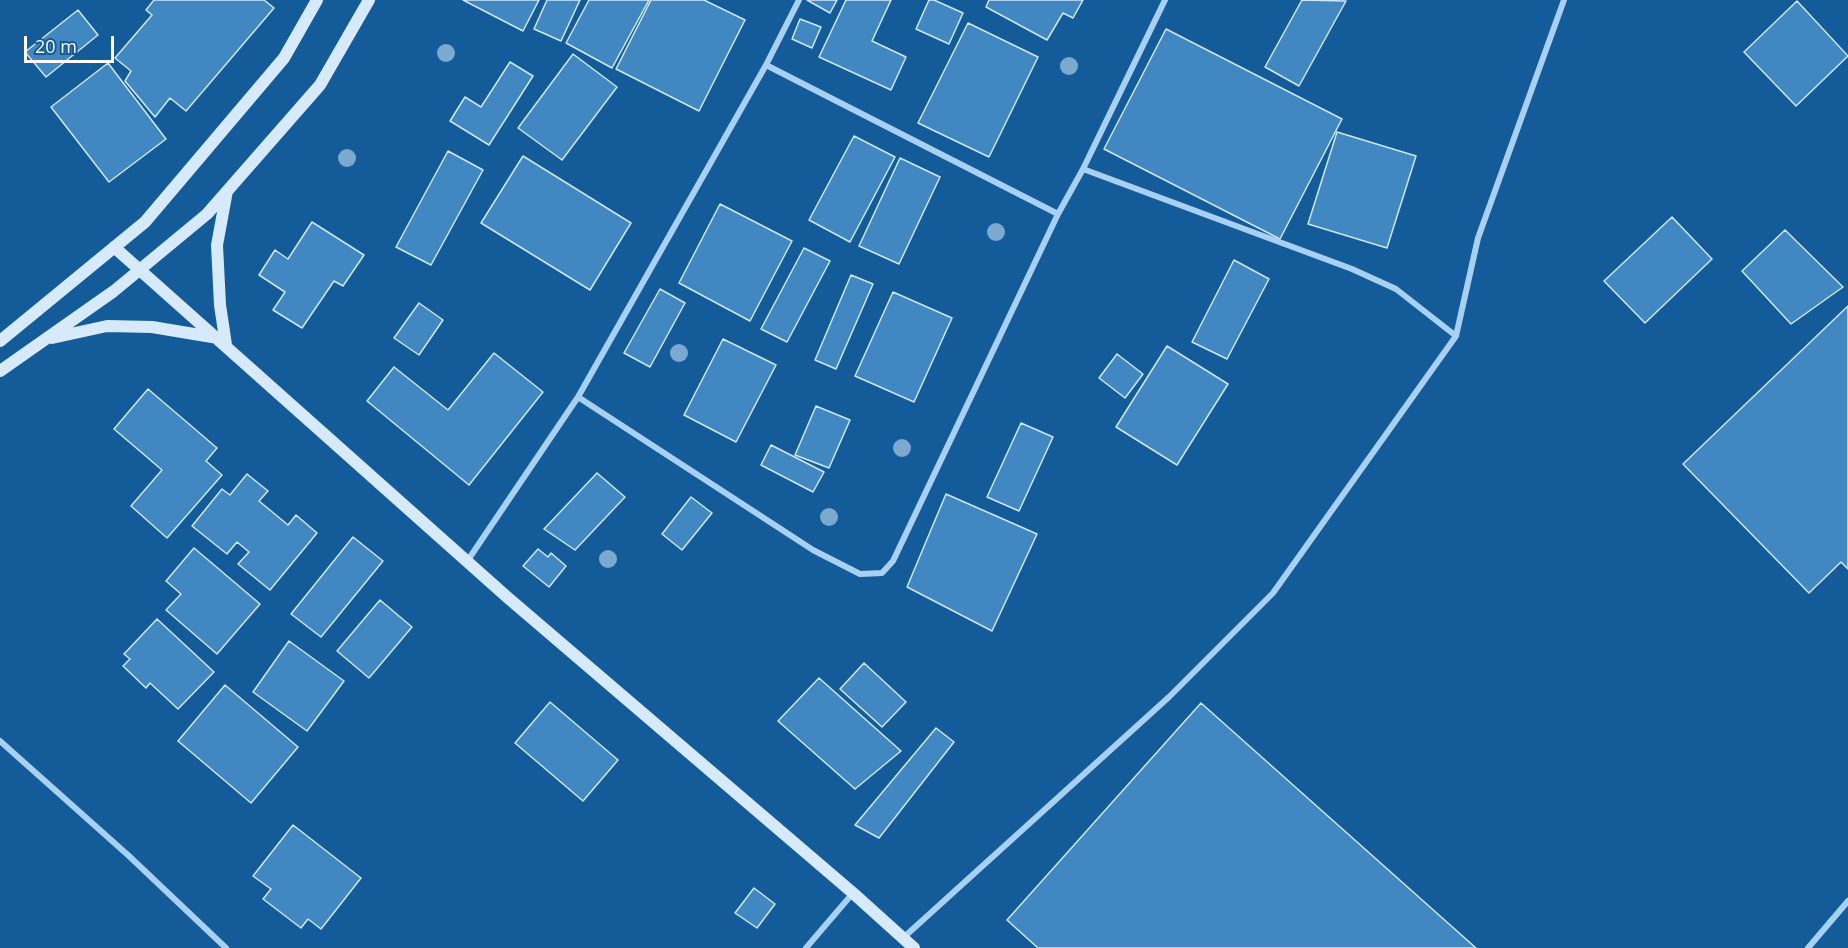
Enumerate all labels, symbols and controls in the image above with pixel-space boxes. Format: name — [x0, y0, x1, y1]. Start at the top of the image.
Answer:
scale bar — [27, 24, 117, 62]
text: 20 m — [35, 34, 77, 58]

